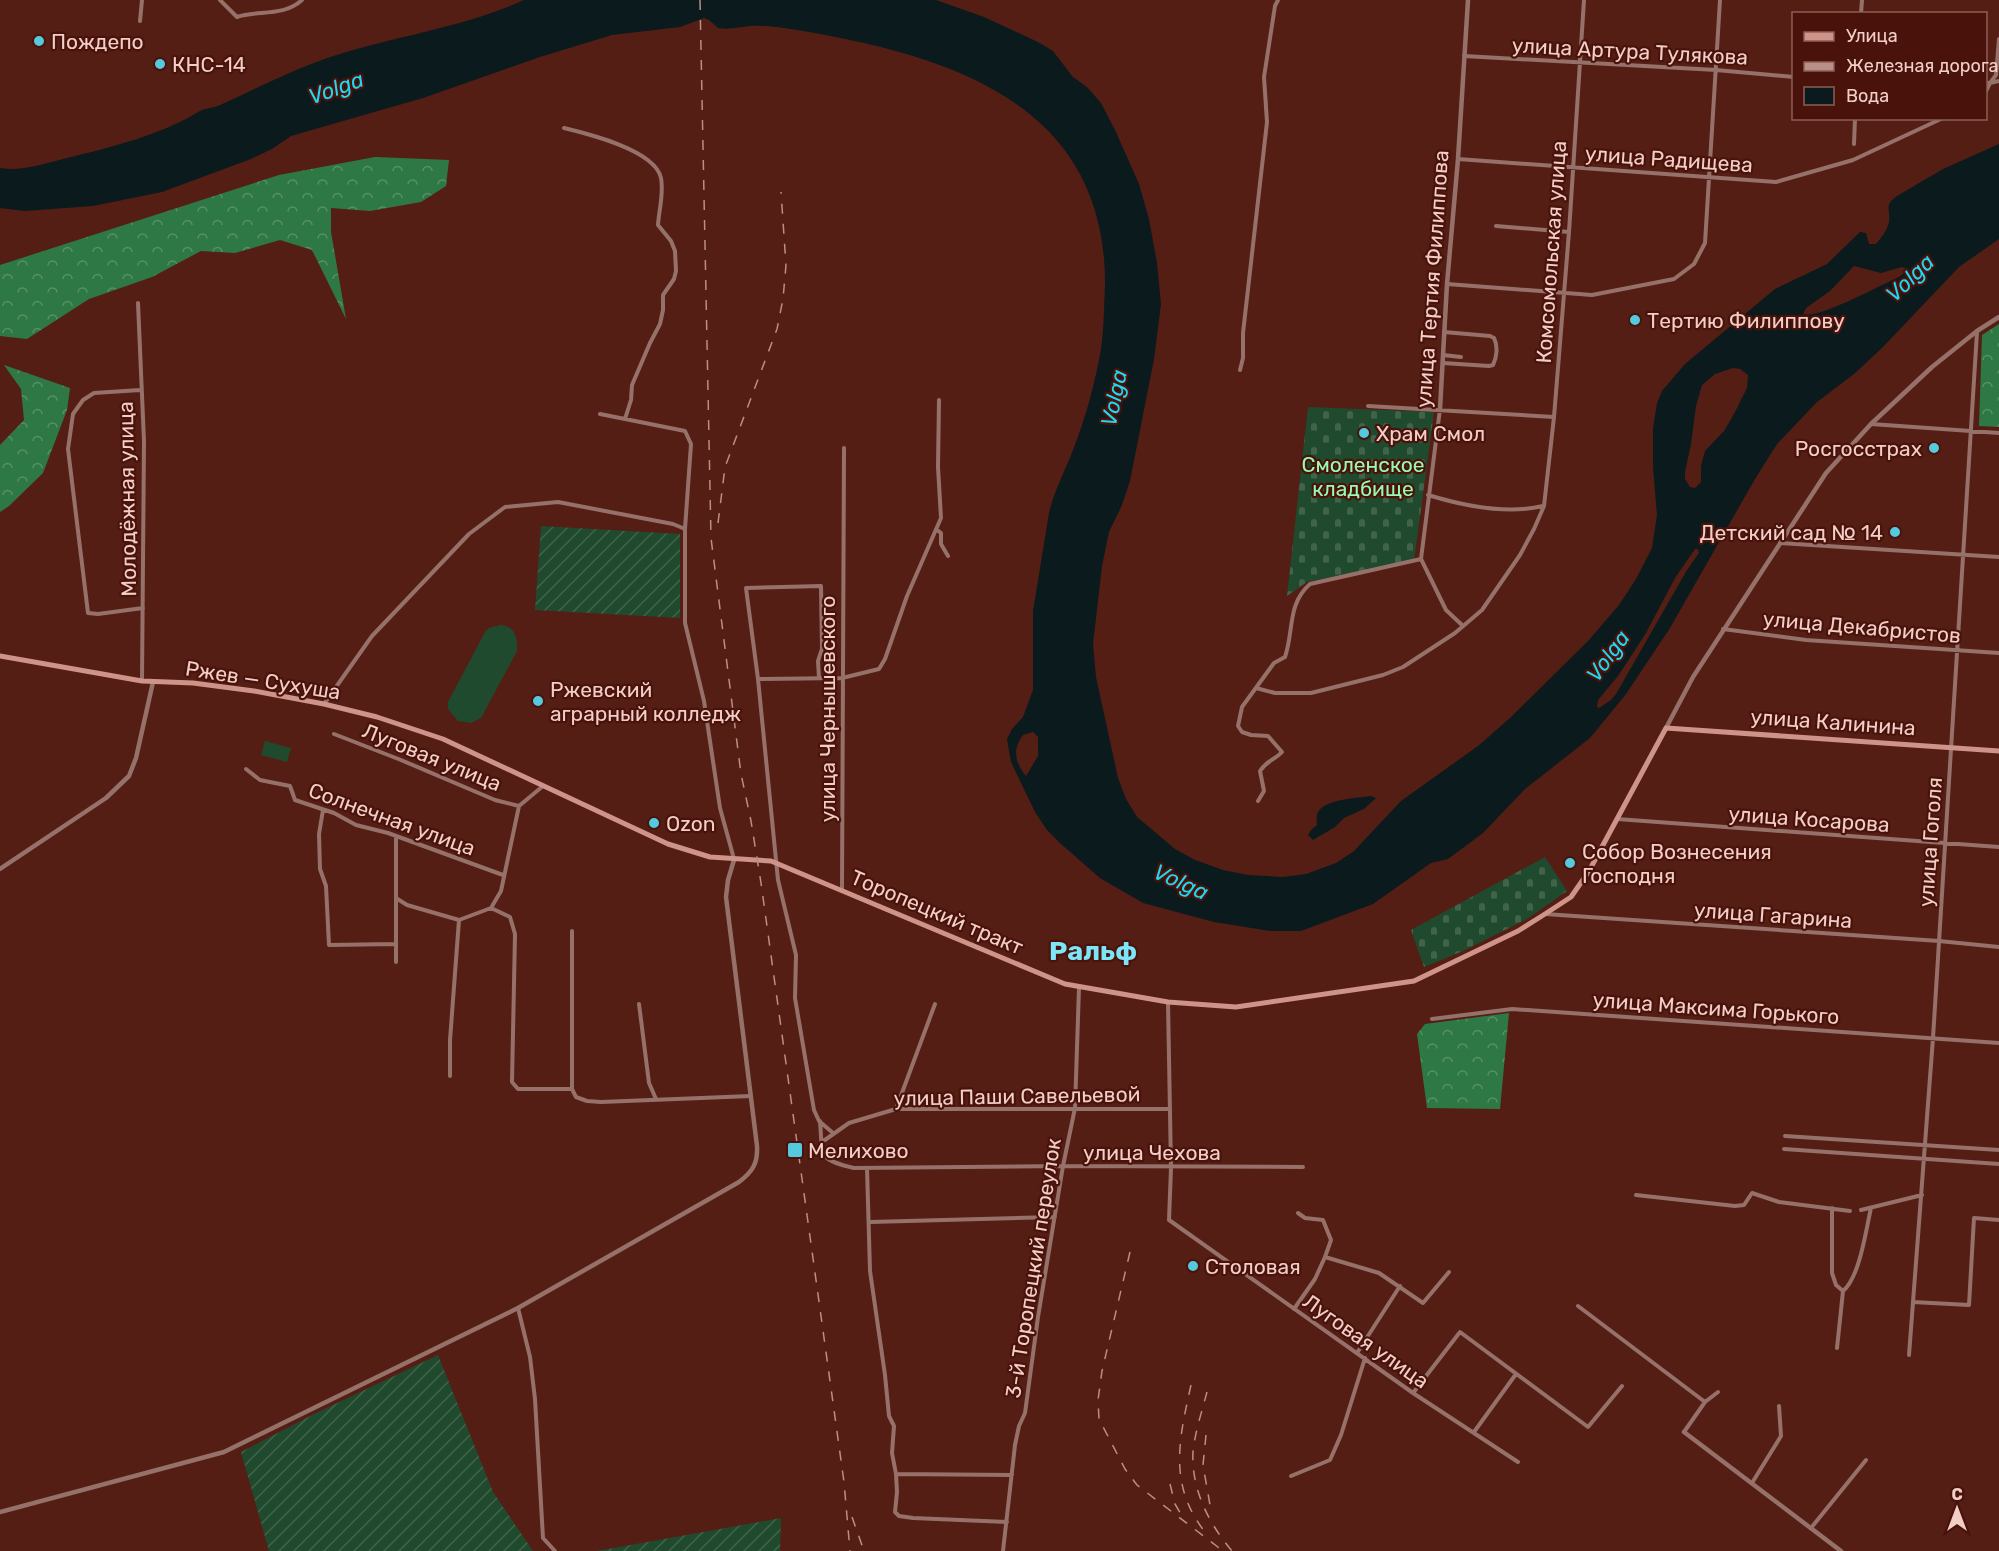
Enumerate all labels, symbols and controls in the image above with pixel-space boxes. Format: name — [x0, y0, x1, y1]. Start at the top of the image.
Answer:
legend — [1792, 12, 1987, 120]
text: Улица — [1846, 25, 1898, 47]
place label: Пождепо — [51, 29, 144, 54]
street label: улица Артура Тулякова — [1511, 32, 1749, 70]
marker: Пождепо — [32, 34, 46, 48]
place label: КНС-14 — [172, 52, 246, 77]
text: Железная дорога — [1846, 55, 1999, 77]
marker: КНС-14 — [153, 57, 167, 71]
water label: Volga — [304, 65, 368, 110]
text: Вода — [1846, 85, 1889, 107]
street label: Комсомольская улица — [1531, 140, 1571, 364]
street label: улица Радищева — [1584, 141, 1754, 177]
street label: улица Тертия Филиппова — [1411, 149, 1453, 409]
water label: Volga — [1880, 248, 1940, 308]
place label: Тертию Филиппову — [1647, 308, 1845, 333]
marker: Тертию Филиппову — [1628, 313, 1642, 327]
water label: Volga — [1095, 367, 1133, 429]
street label: Молодёжная улица — [113, 401, 141, 597]
place label: Храм Смол — [1376, 421, 1485, 446]
marker: Храм Смол — [1357, 426, 1371, 440]
place label: Росгосстрах — [1795, 436, 1922, 461]
marker: Росгосстрах — [1927, 441, 1941, 455]
park label: Смоленское кладбище — [1301, 452, 1425, 501]
place label: Детский сад № 14 — [1700, 520, 1883, 545]
marker: Детский сад № 14 — [1888, 525, 1902, 539]
street label: улица Чернышевского — [815, 596, 840, 822]
street label: улица Декабристов — [1762, 606, 1962, 648]
water label: Volga — [1580, 625, 1636, 687]
street label: Ржев — Сухуша — [184, 655, 342, 705]
place label: Ржевский аграрный колледж — [550, 677, 741, 726]
marker: Ржевский аграрный колледж — [531, 694, 545, 708]
street label: улица Калинина — [1750, 704, 1916, 740]
street label: Луговая улица — [359, 718, 505, 796]
street label: улица Гоголя — [1913, 776, 1947, 908]
street label: Солнечная улица — [305, 777, 479, 861]
street label: улица Косарова — [1728, 801, 1890, 837]
place label: Ozon — [666, 811, 716, 836]
marker: Ozon — [647, 816, 661, 830]
place label: Собор Вознесения Господня — [1582, 839, 1772, 888]
marker: Собор Вознесения Господня — [1563, 856, 1577, 870]
water label: Volga — [1149, 858, 1213, 906]
street label: Торопецкий тракт — [847, 864, 1027, 960]
street label: улица Гагарина — [1693, 897, 1853, 933]
district label: Ральф — [1049, 935, 1137, 967]
street label: улица Максима Горького — [1592, 987, 1840, 1029]
street label: улица Паши Савельевой — [893, 1081, 1141, 1111]
street label: 3-й Торопецкий переулок — [1000, 1136, 1066, 1400]
place label: Мелихово — [808, 1138, 909, 1163]
street label: улица Чехова — [1083, 1140, 1221, 1165]
marker: Мелихово — [786, 1141, 804, 1159]
place label: Столовая — [1205, 1254, 1301, 1279]
marker: Столовая — [1186, 1259, 1200, 1273]
street label: Луговая улица — [1298, 1288, 1434, 1394]
north arrow — [1927, 1479, 1987, 1539]
text: С — [1951, 1485, 1963, 1504]

